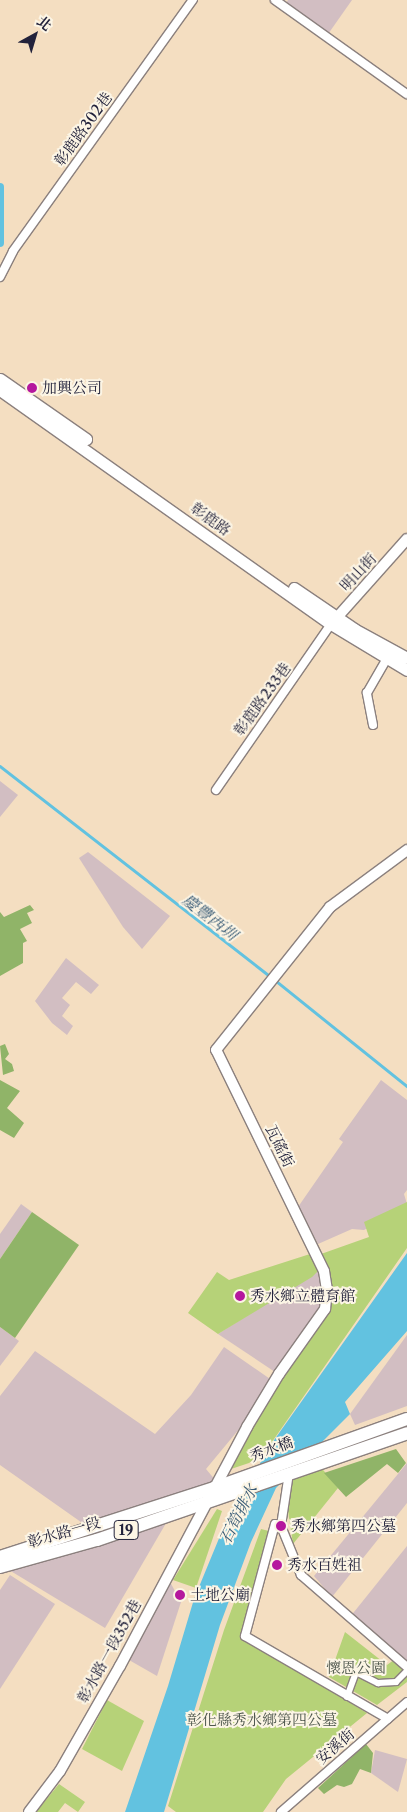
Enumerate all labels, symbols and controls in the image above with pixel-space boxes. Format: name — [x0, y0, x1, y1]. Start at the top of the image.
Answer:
north arrow — [10, 10, 60, 60]
text: 北 — [33, 12, 56, 35]
street label: 彰鹿路302巷 — [50, 89, 116, 169]
place label: 加興公司 — [42, 379, 102, 397]
marker: 加興公司 — [26, 382, 38, 394]
street label: 彰鹿路 — [188, 498, 234, 540]
street label: 明山街 — [336, 549, 380, 595]
street label: 彰鹿路233巷 — [230, 659, 294, 739]
water label: 慶豐西圳 — [179, 890, 241, 944]
street label: 瓦磘街 — [262, 1122, 298, 1170]
place label: 秀水鄉立體育館 — [250, 1287, 355, 1305]
marker: 秀水鄉立體育館 — [234, 1290, 246, 1302]
street label: 秀水橋 — [247, 1433, 295, 1465]
water label: 石筍排水 — [215, 1481, 261, 1547]
street label: 彰水路一段 — [25, 1513, 103, 1551]
place label: 秀水鄉第四公墓 — [291, 1517, 396, 1535]
road number: 19 — [114, 1518, 138, 1542]
marker: 秀水鄉第四公墓 — [275, 1520, 287, 1532]
place label: 秀水百姓祖 — [287, 1556, 362, 1574]
marker: 秀水百姓祖 — [271, 1559, 283, 1571]
place label: 土地公廟 — [190, 1586, 250, 1604]
marker: 土地公廟 — [174, 1589, 186, 1601]
street label: 彰水路一段352巷 — [73, 1596, 145, 1706]
park label: 懷恩公園 — [326, 1659, 386, 1677]
park label: 彰化縣秀水鄉第四公墓 — [187, 1711, 337, 1729]
street label: 安溪街 — [312, 1724, 358, 1768]

